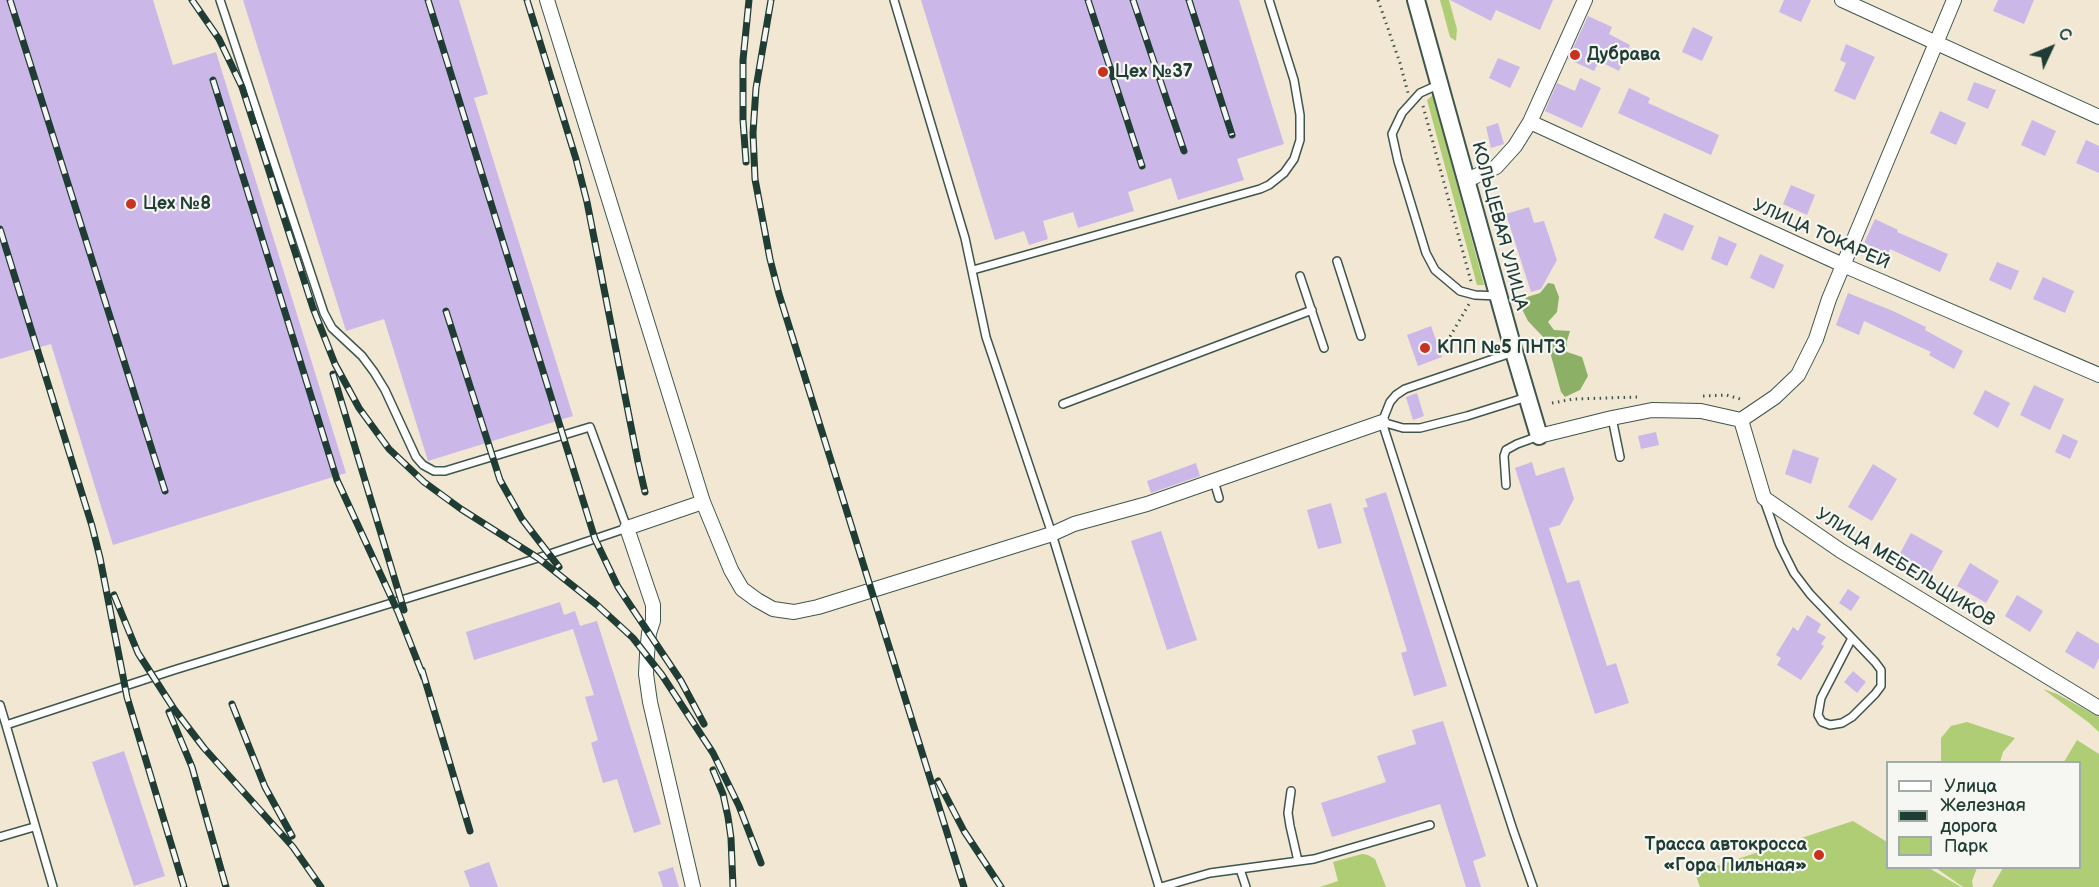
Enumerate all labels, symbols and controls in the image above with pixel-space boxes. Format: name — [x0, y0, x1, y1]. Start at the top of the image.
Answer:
north arrow — [2021, 18, 2081, 78]
text: С — [2054, 25, 2075, 46]
place label: Дубрава — [1587, 44, 1660, 66]
marker: Дубрава — [1568, 48, 1582, 62]
place label: Цех №37 — [1115, 61, 1193, 83]
marker: Цех №37 — [1096, 65, 1110, 79]
street label: КОЛЬЦЕВАЯ УЛИЦА — [1466, 139, 1532, 313]
place label: Цех №8 — [143, 193, 211, 215]
street label: УЛИЦА ТОКАРЕЙ — [1749, 195, 1893, 275]
marker: Цех №8 — [124, 197, 138, 211]
place label: КПП №5 ПНТЗ — [1437, 337, 1566, 359]
marker: КПП №5 ПНТЗ — [1418, 341, 1432, 355]
street label: УЛИЦА МЕБЕЛЬЩИКОВ — [1812, 504, 1998, 632]
legend — [1886, 761, 2081, 869]
text: Улица — [1944, 776, 1997, 797]
text: Железная дорога — [1940, 795, 2026, 837]
place label: Трасса автокросса «Гора Пильная» — [1644, 834, 1807, 876]
text: Парк — [1944, 836, 1988, 857]
marker: Трасса автокросса «Гора Пильная» — [1812, 848, 1826, 862]

